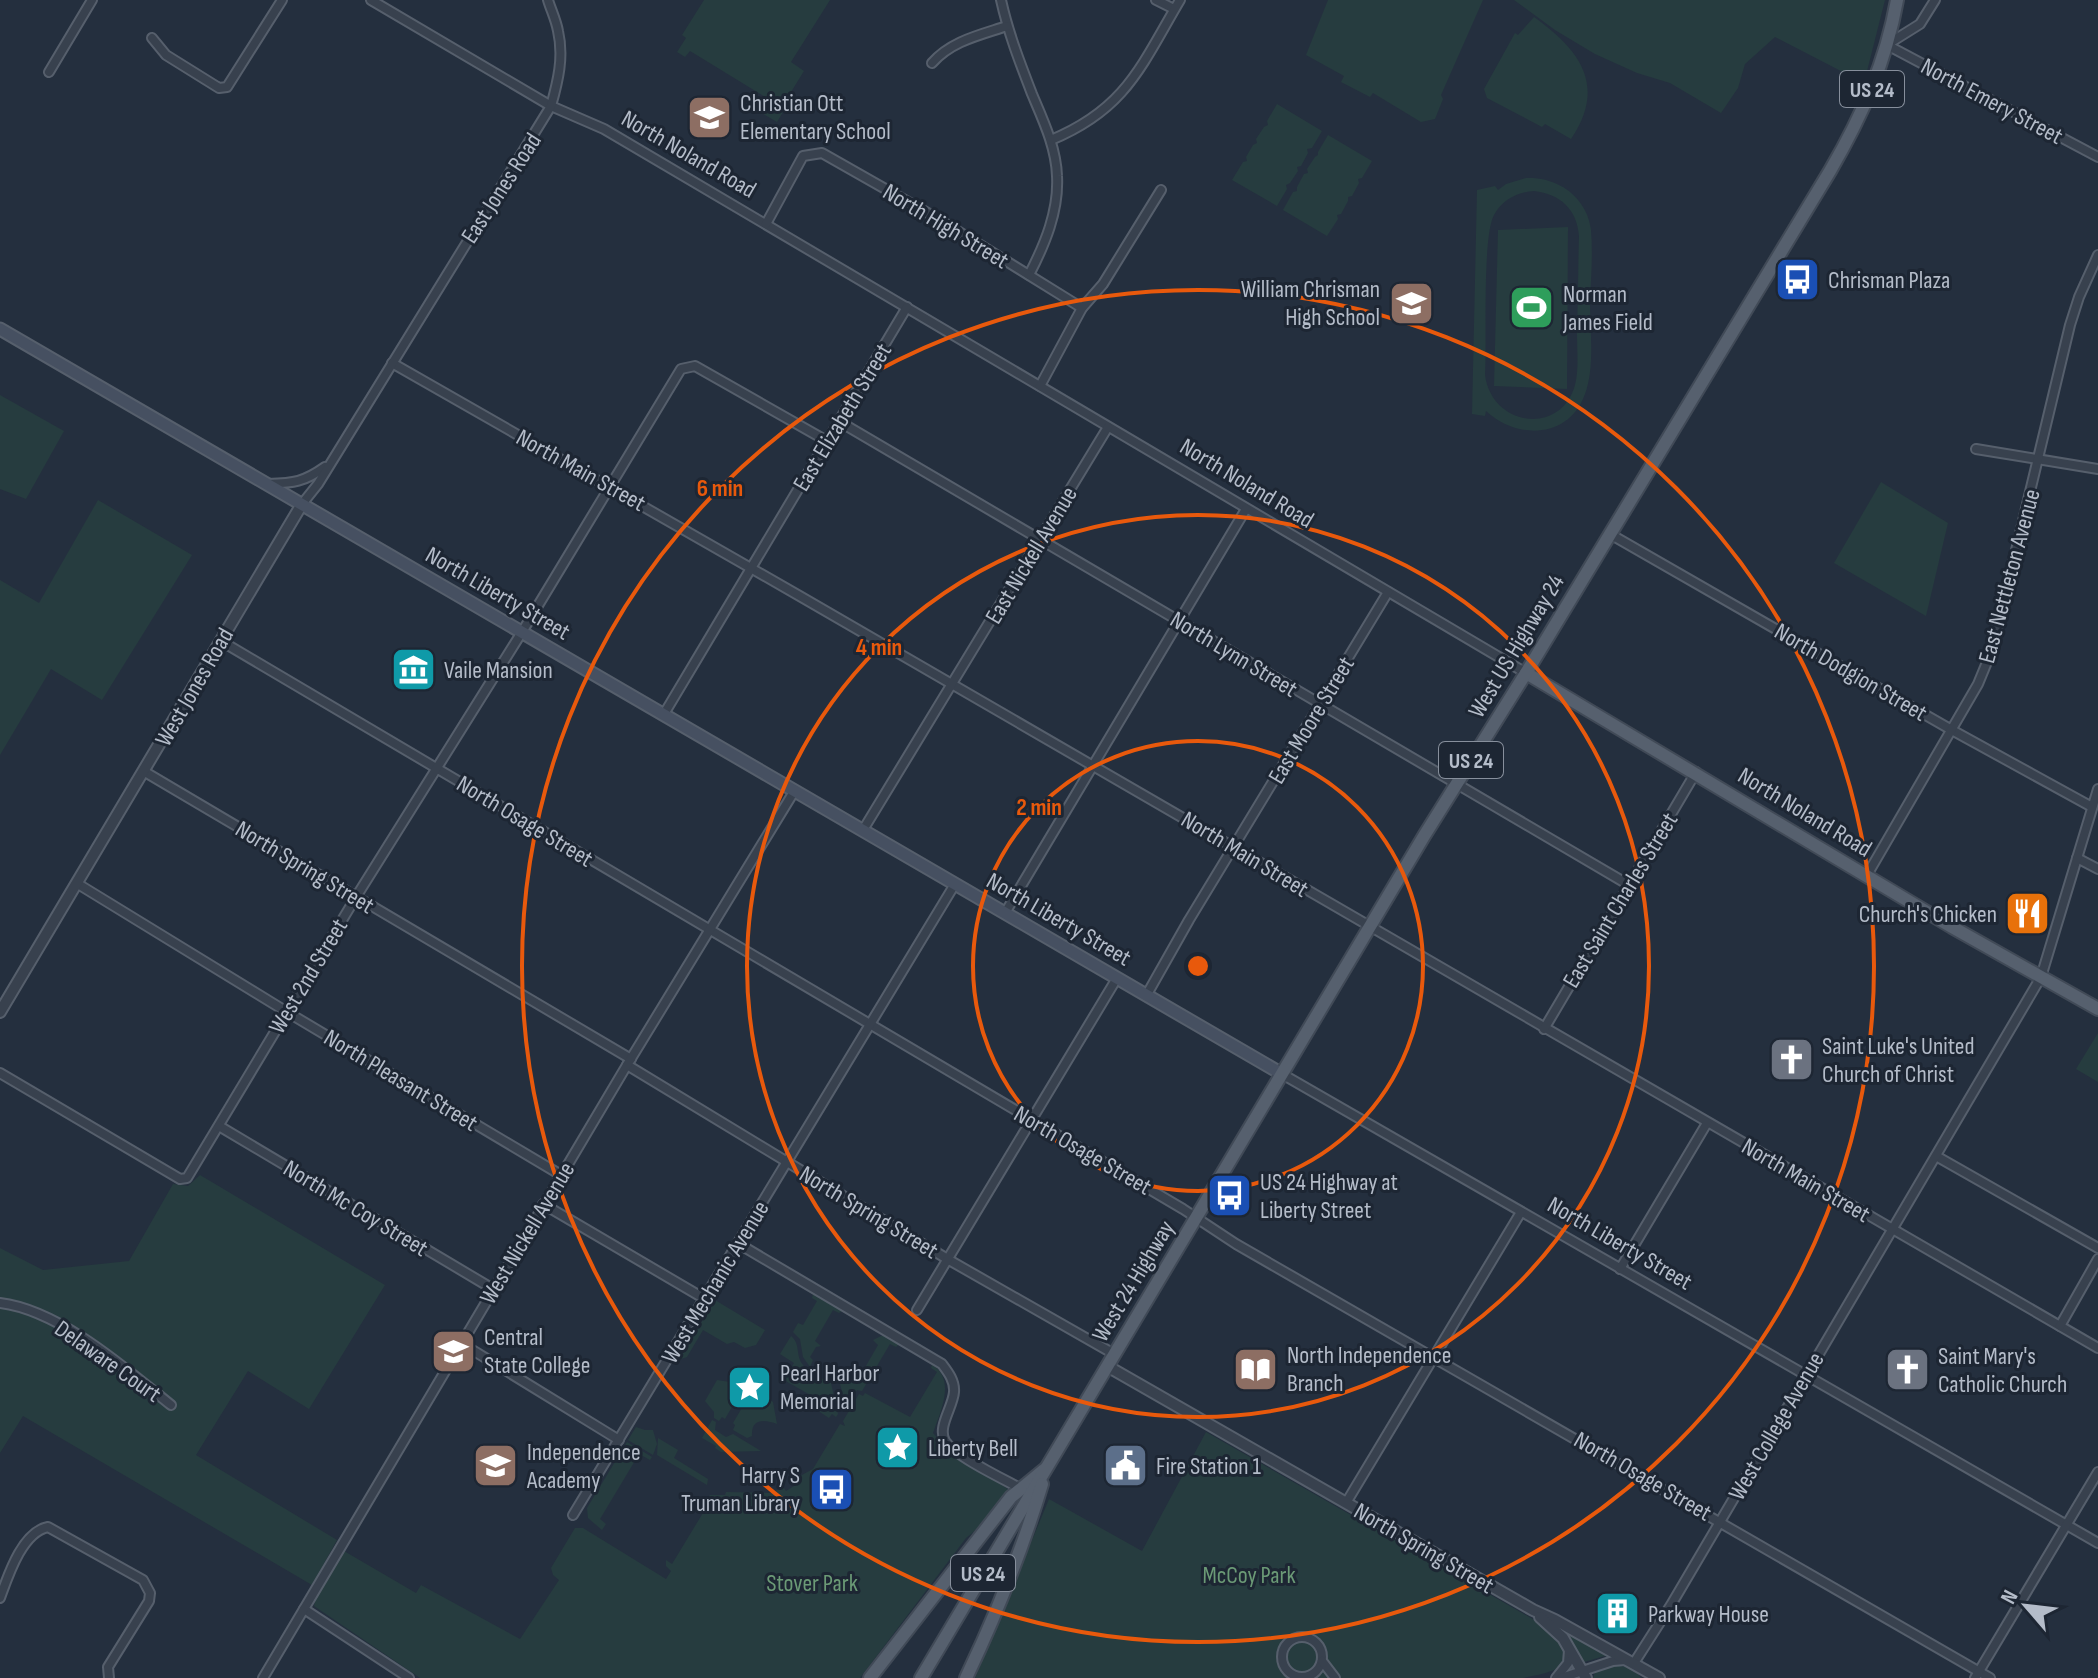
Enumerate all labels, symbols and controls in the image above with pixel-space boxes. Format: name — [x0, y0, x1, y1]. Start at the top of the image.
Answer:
street label: North Emery Street — [1916, 52, 2068, 151]
road number: US 24 — [1840, 71, 1904, 107]
place label: Christian Ott Elementary School — [740, 89, 891, 146]
school or university icon: Christian Ott Elementary School — [685, 93, 733, 141]
street label: North Noland Road — [616, 104, 761, 205]
street label: East Jones Road — [455, 128, 548, 249]
street label: North High Street — [878, 177, 1014, 275]
bus stop icon: Chrisman Plaza — [1773, 256, 1821, 304]
place label: Chrisman Plaza — [1828, 266, 1950, 295]
place label: William Chrisman High School — [1241, 275, 1380, 332]
school or university icon: William Chrisman High School — [1387, 279, 1435, 327]
place label: Norman James Field — [1562, 280, 1653, 337]
sports icon: Norman James Field — [1508, 284, 1556, 332]
street label: East Elizabeth Street — [787, 338, 898, 496]
street label: North Main Street — [511, 423, 651, 518]
street label: North Noland Road — [1175, 432, 1319, 535]
text: 6 min — [697, 474, 743, 503]
street label: East Nickell Avenue — [979, 481, 1084, 629]
street label: East Nettleton Avenue — [1972, 486, 2047, 666]
street label: North Liberty Street — [420, 540, 575, 646]
street label: West US Highway 24 — [1462, 569, 1571, 723]
street label: North Lynn Street — [1165, 605, 1303, 704]
street label: North Dodgion Street — [1769, 617, 1932, 728]
street label: West Jones Road — [149, 623, 240, 752]
text: 4 min — [856, 633, 902, 662]
museum icon: Vaile Mansion — [389, 646, 437, 694]
street label: East Moore Street — [1262, 651, 1361, 789]
place label: Vaile Mansion — [444, 656, 553, 685]
road number: US 24 — [1439, 742, 1503, 778]
street label: North Noland Road — [1733, 761, 1877, 864]
street label: North Osage Street — [451, 769, 598, 874]
text: 2 min — [1016, 793, 1062, 822]
street label: North Main Street — [1176, 805, 1314, 904]
street label: East Saint Charles Street — [1557, 807, 1684, 993]
street label: North Spring Street — [230, 815, 379, 920]
street label: North Liberty Street — [981, 866, 1136, 972]
restaurant icon: Church's Chicken — [2004, 890, 2052, 938]
place label: Church's Chicken — [1859, 900, 1997, 929]
street label: West 2nd Street — [263, 913, 354, 1039]
centre of rings — [1184, 952, 1212, 980]
street label: North Pleasant Street — [319, 1023, 483, 1138]
place label: Saint Luke's United Church of Christ — [1822, 1032, 1975, 1089]
church icon: Saint Luke's United Church of Christ — [1767, 1036, 1815, 1084]
street label: North Osage Street — [1009, 1099, 1157, 1201]
street label: North Main Street — [1736, 1132, 1875, 1229]
street label: North Mc Coy Street — [278, 1154, 433, 1263]
street label: West Nickell Avenue — [474, 1157, 581, 1310]
street label: North Spring Street — [794, 1160, 943, 1265]
place label: US 24 Highway at Liberty Street — [1260, 1168, 1398, 1225]
bus stop icon: US 24 Highway at Liberty Street — [1205, 1172, 1253, 1220]
street label: North Liberty Street — [1542, 1190, 1697, 1296]
street label: West Mechanic Avenue — [655, 1196, 775, 1369]
street label: West 24 Highway — [1086, 1215, 1181, 1347]
street label: Delaware Court — [49, 1314, 167, 1409]
place label: Central State College — [484, 1323, 590, 1380]
school or university icon: Central State College — [429, 1327, 477, 1375]
place label: North Independence Branch — [1287, 1341, 1452, 1398]
place label: Saint Mary's Catholic Church — [1938, 1342, 2067, 1399]
library icon: North Independence Branch — [1232, 1345, 1280, 1393]
church icon: Saint Mary's Catholic Church — [1883, 1346, 1931, 1394]
street label: West College Avenue — [1722, 1347, 1831, 1505]
place label: Pearl Harbor Memorial — [780, 1359, 879, 1416]
place icon: Pearl Harbor Memorial — [725, 1363, 773, 1411]
place icon: Liberty Bell — [873, 1424, 921, 1472]
street label: North Osage Street — [1569, 1425, 1717, 1527]
place label: Liberty Bell — [928, 1434, 1018, 1463]
place label: Independence Academy — [526, 1438, 641, 1495]
school or university icon: Independence Academy — [472, 1442, 520, 1490]
public building icon: Fire Station 1 — [1101, 1442, 1149, 1490]
place label: Fire Station 1 — [1156, 1452, 1261, 1481]
place label: Harry S Truman Library — [681, 1461, 800, 1518]
bus stop icon: Harry S Truman Library — [807, 1465, 855, 1513]
street label: North Spring Street — [1349, 1497, 1499, 1600]
road number: US 24 — [951, 1555, 1015, 1591]
park label: McCoy Park — [1202, 1561, 1296, 1590]
north arrow — [1986, 1566, 2066, 1646]
park label: Stover Park — [766, 1569, 858, 1598]
text: N — [1995, 1586, 2024, 1609]
building icon: Parkway House — [1593, 1590, 1641, 1638]
place label: Parkway House — [1648, 1600, 1769, 1629]

